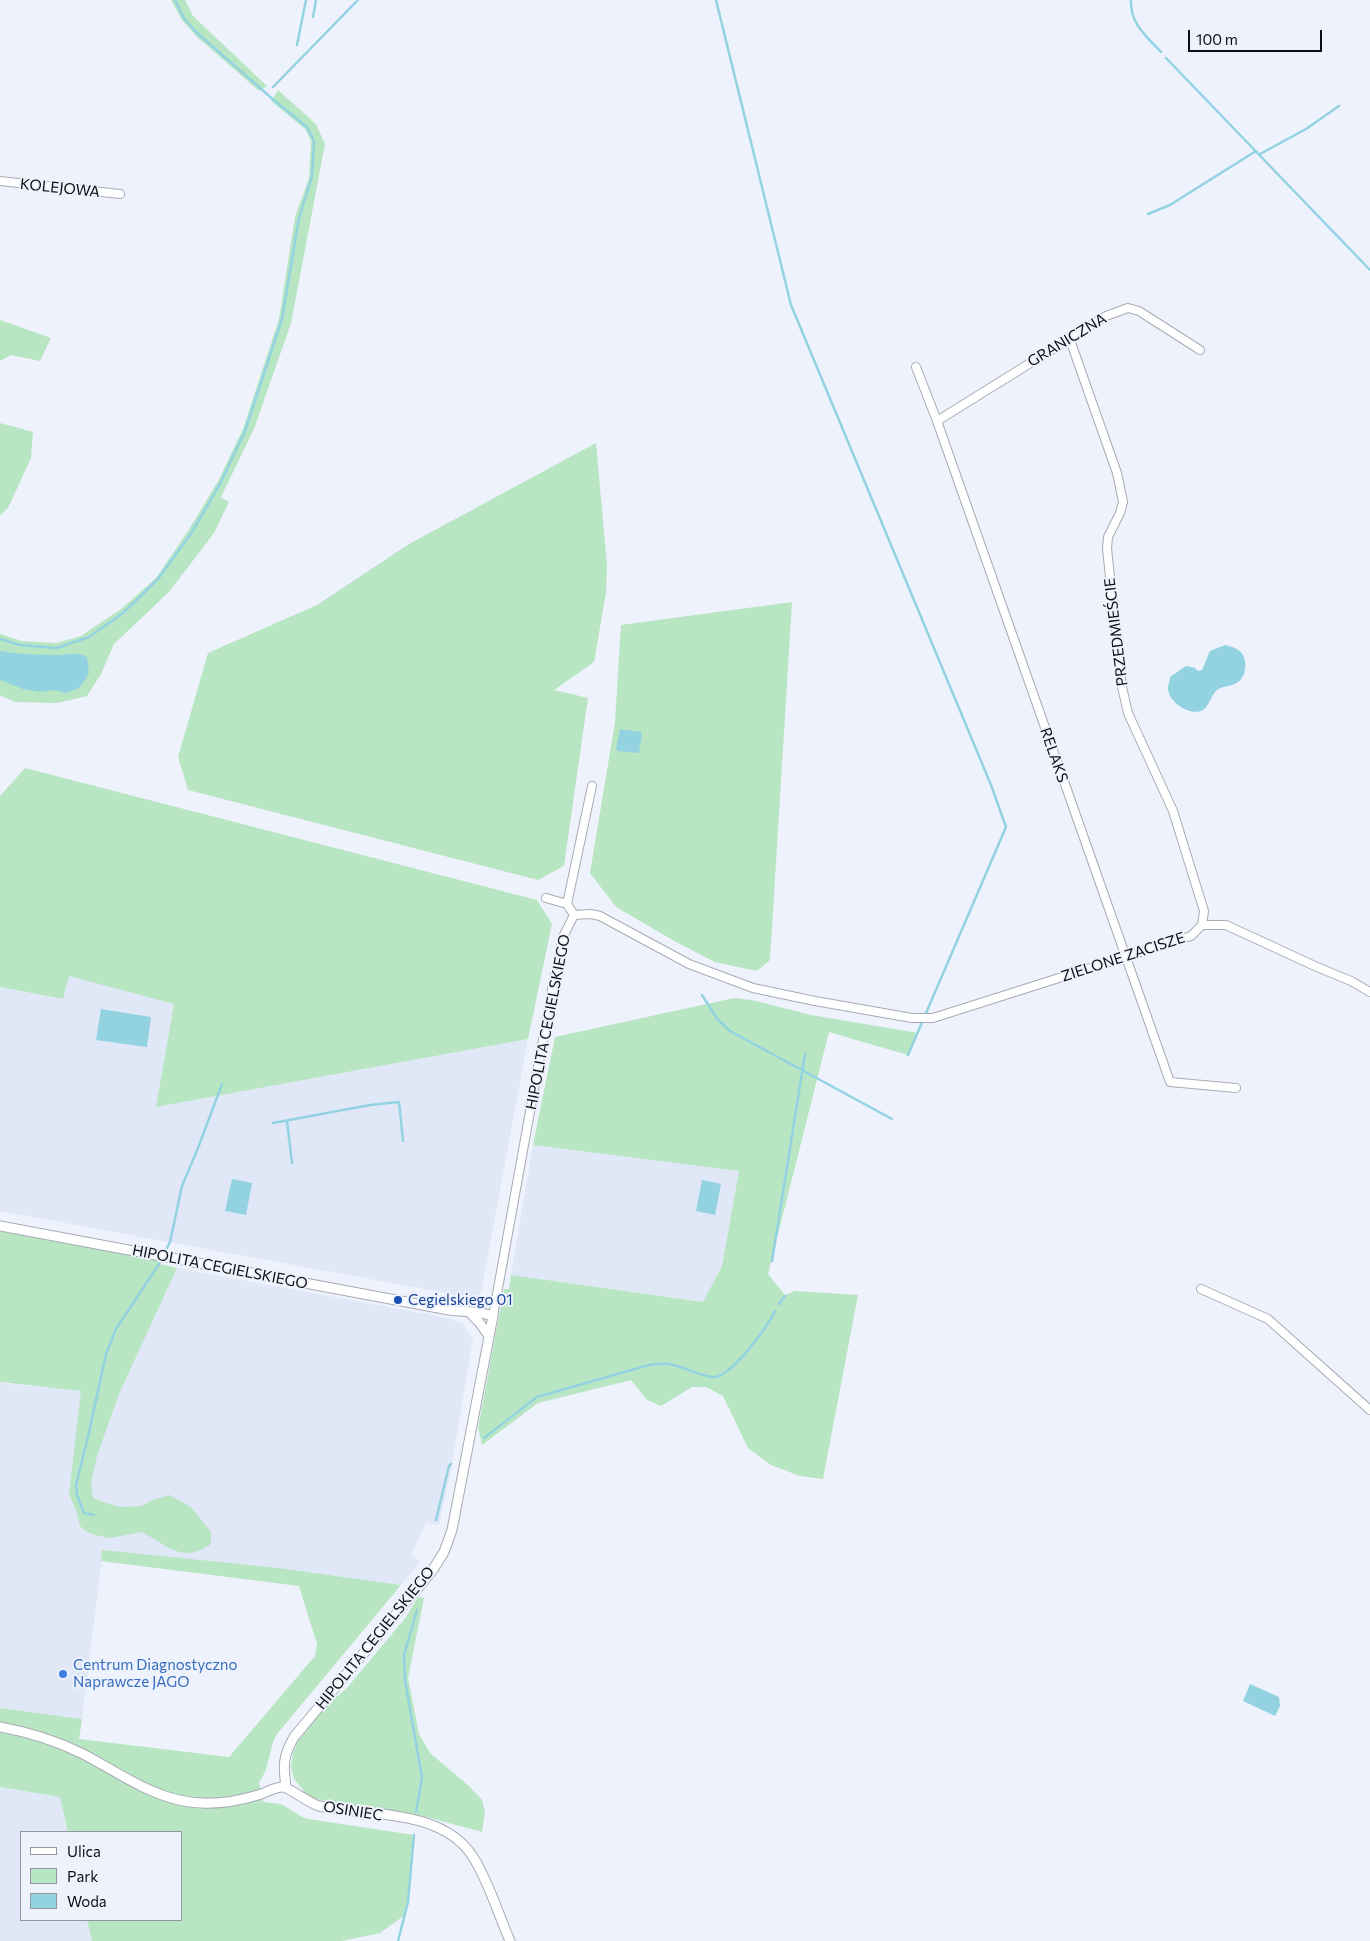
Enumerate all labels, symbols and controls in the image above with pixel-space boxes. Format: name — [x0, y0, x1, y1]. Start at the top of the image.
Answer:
scale bar — [1190, 20, 1324, 52]
text: 100 m — [1196, 30, 1238, 48]
street label: KOLEJOWA — [19, 175, 101, 201]
street label: GRANICZNA — [1024, 309, 1110, 371]
street label: PRZEDMIEŚCIE — [1100, 577, 1132, 687]
street label: RELAKS — [1036, 725, 1072, 785]
street label: ZIELONE ZACISZE — [1059, 929, 1187, 985]
street label: HIPOLITA CEGIELSKIEGO — [522, 933, 574, 1111]
street label: HIPOLITA CEGIELSKIEGO — [131, 1241, 309, 1293]
place label: Cegielskiego 01 — [408, 1291, 513, 1309]
marker: Cegielskiego 01 — [392, 1294, 404, 1306]
street label: HIPOLITA CEGIELSKIEGO — [312, 1563, 438, 1713]
place label: Centrum Diagnostyczno Naprawcze JAGO — [73, 1656, 237, 1691]
marker: Centrum Diagnostyczno Naprawcze JAGO — [57, 1668, 69, 1680]
street label: OSINIEC — [322, 1797, 384, 1825]
legend — [20, 1831, 182, 1921]
text: Ulica — [67, 1842, 101, 1860]
text: Park — [67, 1867, 98, 1885]
text: Woda — [67, 1892, 107, 1910]

